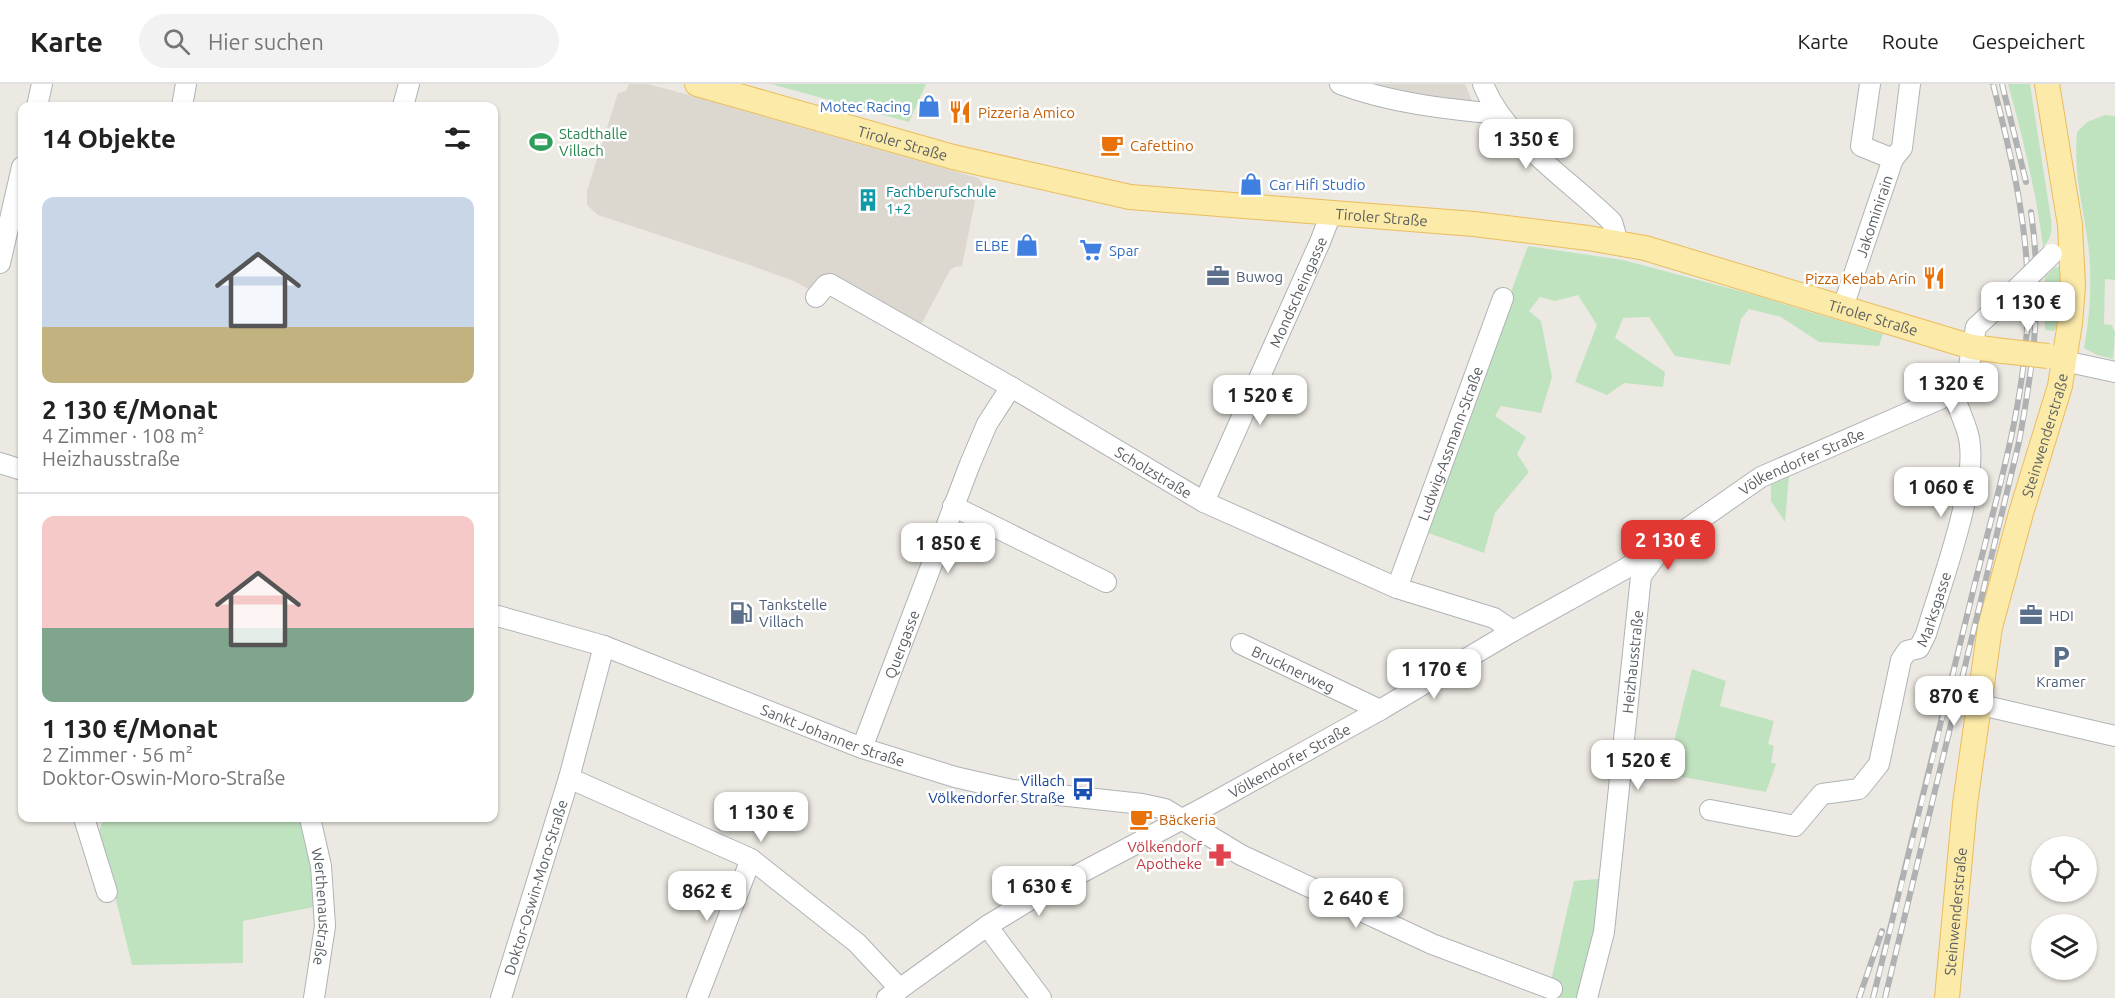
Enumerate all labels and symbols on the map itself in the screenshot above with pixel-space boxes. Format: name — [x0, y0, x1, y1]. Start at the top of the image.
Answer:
shop icon: Motec Racing — [916, 93, 942, 119]
place label: Motec Racing — [820, 98, 911, 115]
restaurant icon: Pizzeria Amico — [947, 99, 973, 125]
place label: Pizzeria Amico — [978, 104, 1075, 121]
pin: 1 350 € — [1471, 119, 1581, 170]
street label: Tiroler Straße — [856, 122, 950, 164]
place label: Stadthalle Villach — [559, 125, 628, 159]
sports icon: Stadthalle Villach — [528, 129, 554, 155]
cafe icon: Cafettino — [1099, 132, 1125, 158]
place label: Cafettino — [1130, 137, 1194, 154]
shop icon: Car Hifi Studio — [1238, 171, 1264, 197]
street label: Jakominirain — [1852, 173, 1895, 259]
place label: Car Hifi Studio — [1269, 176, 1365, 193]
place label: Fachberufschule 1+2 — [886, 183, 996, 217]
building icon: Fachberufschule 1+2 — [855, 187, 881, 213]
street label: Tiroler Straße — [1335, 205, 1428, 229]
shop icon: ELBE — [1014, 232, 1040, 258]
street label: Mondscheingasse — [1266, 234, 1330, 350]
place label: ELBE — [975, 237, 1009, 254]
supermarket icon: Spar — [1078, 237, 1104, 263]
place label: Spar — [1109, 242, 1139, 259]
office icon: Buwog — [1205, 263, 1231, 289]
restaurant icon: Pizza Kebab Arin — [1921, 265, 1947, 291]
place label: Buwog — [1236, 268, 1283, 285]
place label: Pizza Kebab Arin — [1805, 270, 1916, 287]
pin: 1 130 € — [1973, 282, 2083, 333]
street label: Tiroler Straße — [1827, 296, 1920, 339]
pin: 1 320 € — [1896, 363, 2006, 414]
street label: Ludwig-Assmann-Straße — [1414, 364, 1486, 523]
street label: Steinwenderstraße — [2018, 372, 2070, 499]
pin: 1 520 € — [1205, 375, 1315, 426]
street label: Völkendorfer Straße — [1736, 425, 1867, 498]
street label: Scholzstraße — [1112, 443, 1195, 501]
pin: 1 060 € — [1886, 467, 1996, 518]
pin: 2 130 € — [1613, 520, 1723, 571]
pin: 1 850 € — [893, 523, 1003, 574]
street label: Marksgasse — [1913, 569, 1954, 649]
place label: Tankstelle Villach — [759, 596, 827, 630]
fuel station icon: Tankstelle Villach — [728, 600, 754, 626]
office icon: HDI — [2018, 602, 2044, 628]
place label: HDI — [2049, 607, 2074, 624]
street label: Quergasse — [881, 608, 922, 681]
street label: Heizhausstraße — [1618, 609, 1646, 714]
street label: Brucknerweg — [1249, 642, 1338, 696]
parking icon: Kramer — [2048, 644, 2074, 670]
pin: 1 170 € — [1379, 649, 1489, 700]
place label: Kramer — [2036, 673, 2086, 690]
pin: 870 € — [1912, 676, 1996, 727]
street label: Sankt Johanner Straße — [758, 700, 907, 769]
street label: Völkendorfer Straße — [1225, 720, 1353, 801]
pin: 1 520 € — [1583, 740, 1693, 791]
place label: Villach Völkendorfer Straße — [928, 772, 1065, 806]
bus stop icon: Villach Völkendorfer Straße — [1070, 776, 1096, 802]
pin: 1 130 € — [706, 792, 816, 843]
street label: Doktor-Oswin-Moro-Straße — [500, 797, 570, 977]
cafe icon: Bäckeria — [1128, 806, 1154, 832]
place label: Bäckeria — [1159, 811, 1216, 828]
place label: Völkendorf Apotheke — [1127, 838, 1202, 872]
pharmacy icon: Völkendorf Apotheke — [1207, 842, 1233, 868]
street label: Werthenaustraße — [309, 846, 334, 967]
street label: Steinwenderstraße — [1941, 847, 1969, 976]
pin: 1 630 € — [984, 866, 1094, 917]
pin: 862 € — [665, 871, 749, 922]
pin: 2 640 € — [1301, 878, 1411, 929]

